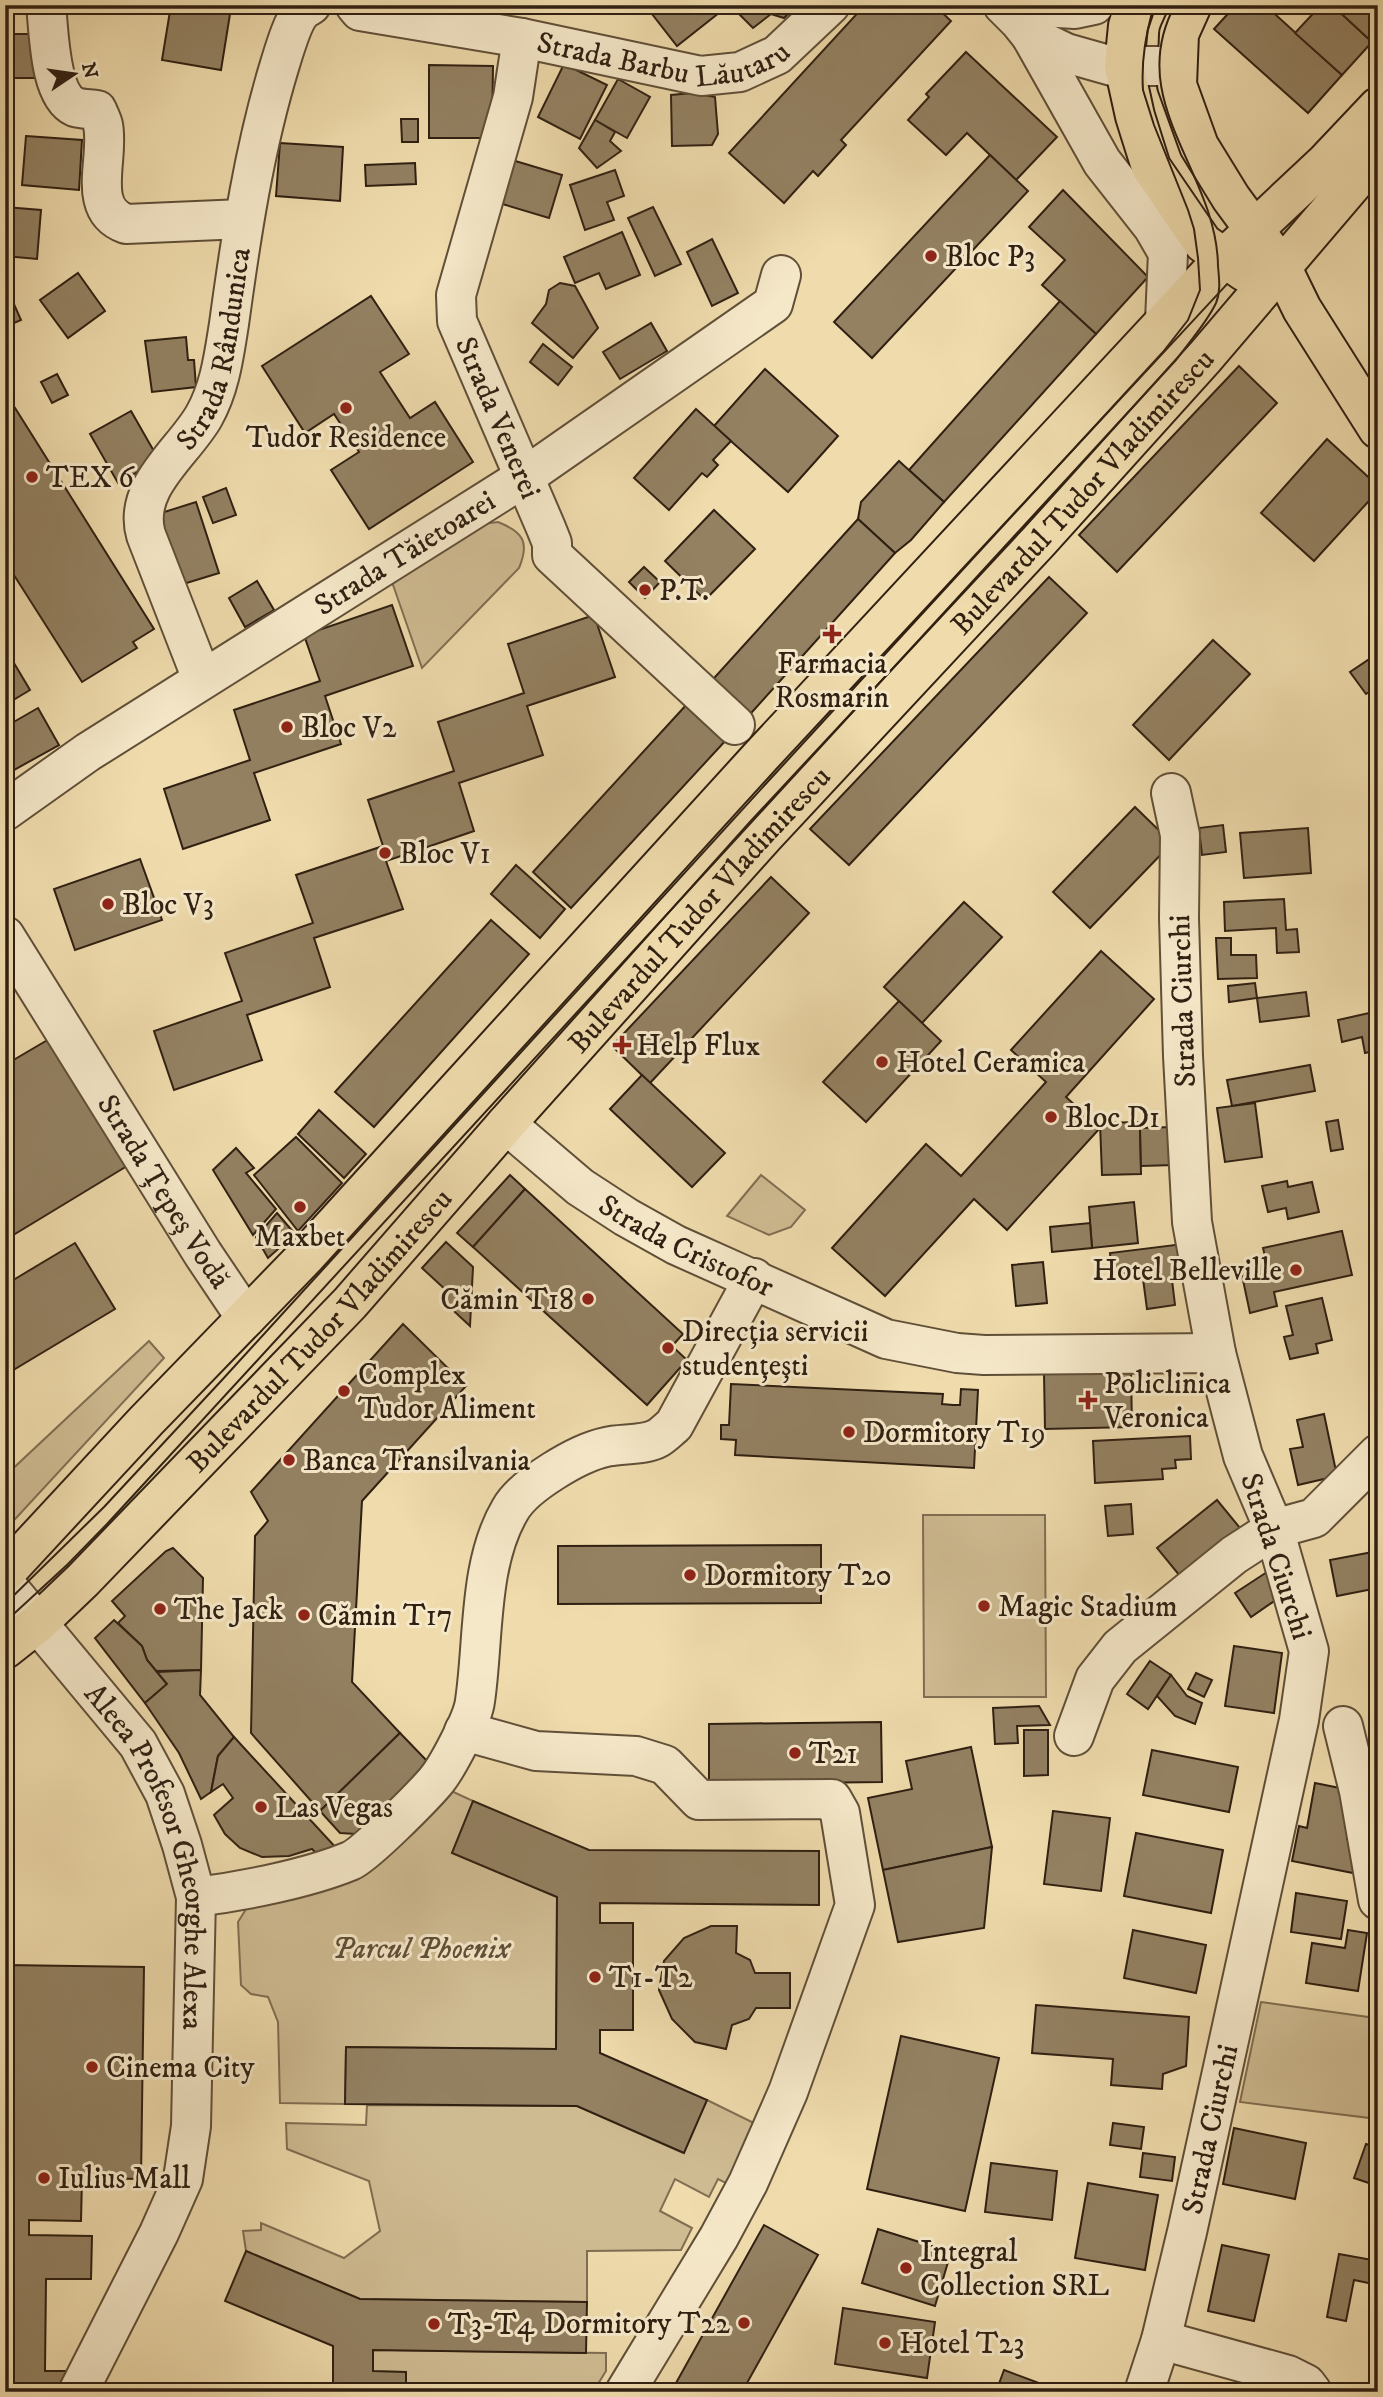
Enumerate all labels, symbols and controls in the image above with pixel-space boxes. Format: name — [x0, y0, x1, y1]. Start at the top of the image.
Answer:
street label: Strada Barbu Lăutaru — [530, 19, 788, 55]
text: Strada Barbu Lăutaru — [533, 25, 799, 96]
north arrow — [38, 38, 108, 108]
text: N — [76, 60, 102, 81]
place label: Bloc P3 — [945, 239, 1035, 276]
street label: Strada Rândunica — [169, 245, 260, 459]
marker: Bloc P3 — [923, 248, 939, 264]
street label: Strada Venerei — [446, 332, 548, 505]
street label: Bulevardul Tudor Vladimirescu — [944, 342, 1223, 644]
marker: Tudor Residence — [338, 400, 354, 416]
place label: Tudor Residence — [246, 420, 446, 457]
place label: TEX 6 — [46, 460, 135, 497]
marker: TEX 6 — [24, 469, 40, 485]
street label: Strada Tăietoarei — [308, 483, 503, 625]
place label: P.T. — [659, 573, 709, 610]
marker: P.T. — [637, 582, 653, 598]
marker: Farmacia Rosmarin — [824, 626, 840, 642]
place label: Farmacia Rosmarin — [775, 646, 889, 717]
place label: Bloc V2 — [301, 710, 397, 747]
marker: Bloc V2 — [279, 719, 295, 735]
street label: Bulevardul Tudor Vladimirescu — [561, 759, 839, 1062]
place label: Bloc V1 — [399, 836, 491, 873]
marker: Bloc V1 — [377, 845, 393, 861]
place label: Bloc V3 — [122, 887, 214, 924]
marker: Bloc V3 — [100, 896, 116, 912]
street label: Strada Ciurchi — [1162, 914, 1205, 1088]
place label: Help Flux — [636, 1028, 760, 1065]
marker: Help Flux — [614, 1037, 630, 1053]
place label: Hotel Ceramica — [896, 1045, 1085, 1082]
marker: Hotel Ceramica — [874, 1054, 890, 1070]
street label: Strada Țepeș Vodă — [88, 1088, 238, 1297]
place label: Bloc D1 — [1065, 1100, 1160, 1137]
marker: Bloc D1 — [1043, 1109, 1059, 1125]
street label: Bulevardul Tudor Vladimirescu — [179, 1182, 461, 1481]
street label: Strada Cristofor — [591, 1187, 779, 1306]
marker: Maxbet — [292, 1199, 308, 1215]
place label: Maxbet — [255, 1219, 345, 1256]
place label: Hotel Belleville — [1092, 1253, 1282, 1290]
marker: Hotel Belleville — [1288, 1262, 1304, 1278]
place label: Cămin T18 — [440, 1282, 574, 1319]
marker: Cămin T18 — [580, 1291, 596, 1307]
place label: Direcția servicii studențești — [682, 1314, 868, 1385]
marker: Direcția servicii studențești — [660, 1340, 676, 1356]
place label: Complex Tudor Aliment — [358, 1357, 536, 1428]
place label: Policlinica Veronica — [1103, 1366, 1231, 1437]
marker: Complex Tudor Aliment — [336, 1383, 352, 1399]
marker: Policlinica Veronica — [1078, 1390, 1098, 1410]
place label: Dormitory T19 — [863, 1415, 1046, 1452]
marker: Dormitory T19 — [841, 1424, 857, 1440]
place label: Banca Transilvania — [303, 1443, 531, 1480]
marker: Banca Transilvania — [281, 1452, 297, 1468]
street label: Strada Ciurchi — [1231, 1469, 1320, 1644]
place label: Dormitory T20 — [704, 1558, 892, 1595]
marker: Dormitory T20 — [682, 1567, 698, 1583]
place label: Magic Stadium — [998, 1589, 1178, 1626]
place label: The Jack — [174, 1592, 283, 1629]
place label: Cămin T17 — [318, 1598, 453, 1635]
marker: Magic Stadium — [976, 1598, 992, 1614]
marker: The Jack — [152, 1601, 168, 1617]
marker: Cămin T17 — [296, 1607, 312, 1623]
street label: Aleea Profesor Gheorghe Alexa — [76, 1677, 214, 2031]
place label: T21 — [809, 1736, 858, 1773]
marker: T21 — [787, 1745, 803, 1761]
place label: Las Vegas — [275, 1790, 393, 1827]
marker: Las Vegas — [253, 1799, 269, 1815]
park label: Parcul Phoenix — [332, 1931, 512, 1968]
place label: T1-T2 — [609, 1960, 693, 1997]
marker: T1-T2 — [587, 1969, 603, 1985]
street label: Strada Ciurchi — [1174, 2041, 1247, 2218]
place label: Cinema City — [106, 2050, 255, 2087]
marker: Cinema City — [84, 2059, 100, 2075]
place label: Iulius Mall — [58, 2161, 190, 2198]
marker: Iulius Mall — [36, 2170, 52, 2186]
place label: Integral Collection SRL — [920, 2234, 1109, 2305]
marker: Integral Collection SRL — [898, 2260, 914, 2276]
place label: Dormitory T22 — [544, 2306, 730, 2343]
place label: T3-T4 — [448, 2307, 535, 2344]
marker: Dormitory T22 — [736, 2315, 752, 2331]
marker: T3-T4 — [426, 2316, 442, 2332]
place label: Hotel T23 — [899, 2326, 1024, 2363]
marker: Hotel T23 — [877, 2335, 893, 2351]

